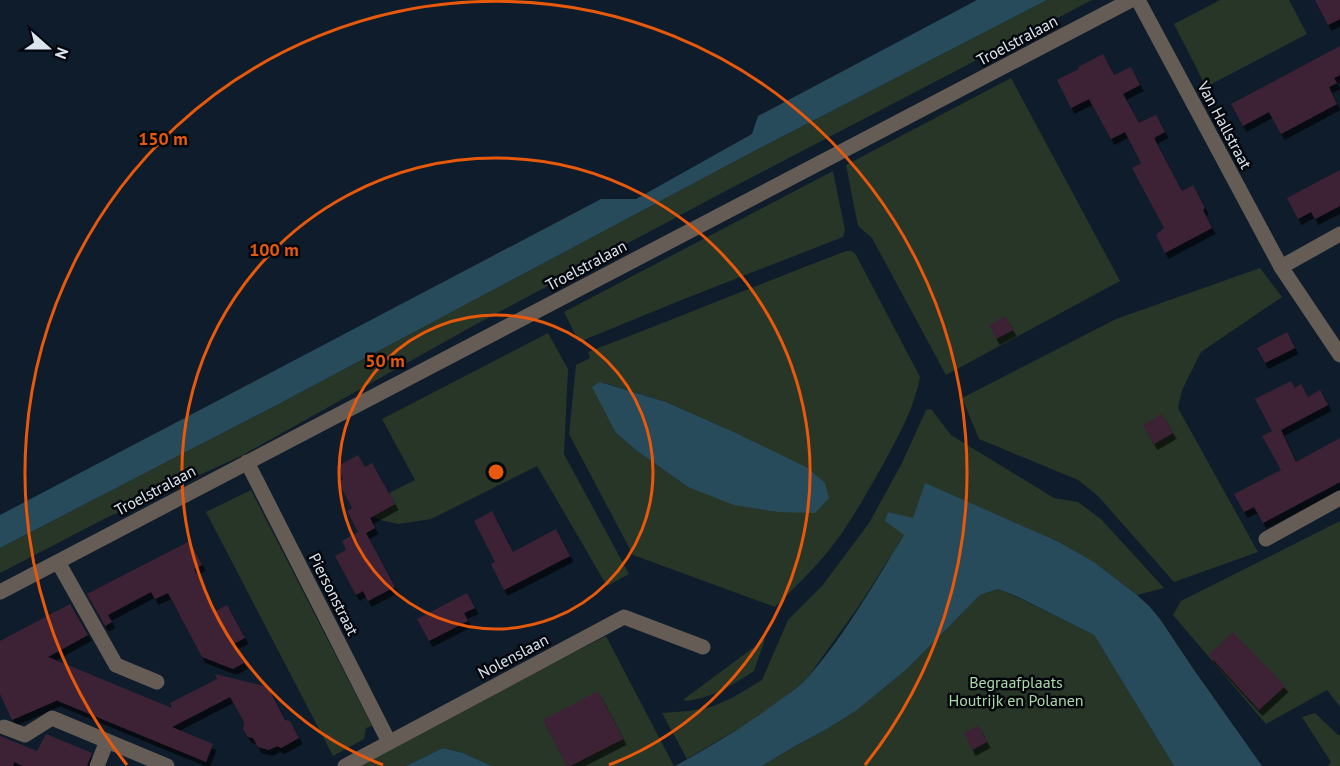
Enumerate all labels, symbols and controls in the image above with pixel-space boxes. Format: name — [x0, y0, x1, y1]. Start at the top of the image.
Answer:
street label: Troelstralaan — [973, 10, 1061, 70]
north arrow — [18, 18, 78, 78]
text: N — [51, 45, 73, 62]
street label: Van Hallstraat — [1193, 77, 1257, 173]
text: 150 m — [138, 127, 188, 150]
street label: Troelstralaan — [542, 235, 630, 295]
text: 100 m — [249, 238, 299, 261]
text: 50 m — [365, 349, 405, 372]
street label: Troelstralaan — [111, 460, 199, 520]
centre of rings — [486, 462, 506, 482]
street label: Piersonstraat — [305, 549, 364, 639]
street label: Nolenslaan — [474, 629, 552, 683]
park label: Begraafplaats Houtrijk en Polanen — [948, 672, 1084, 710]

